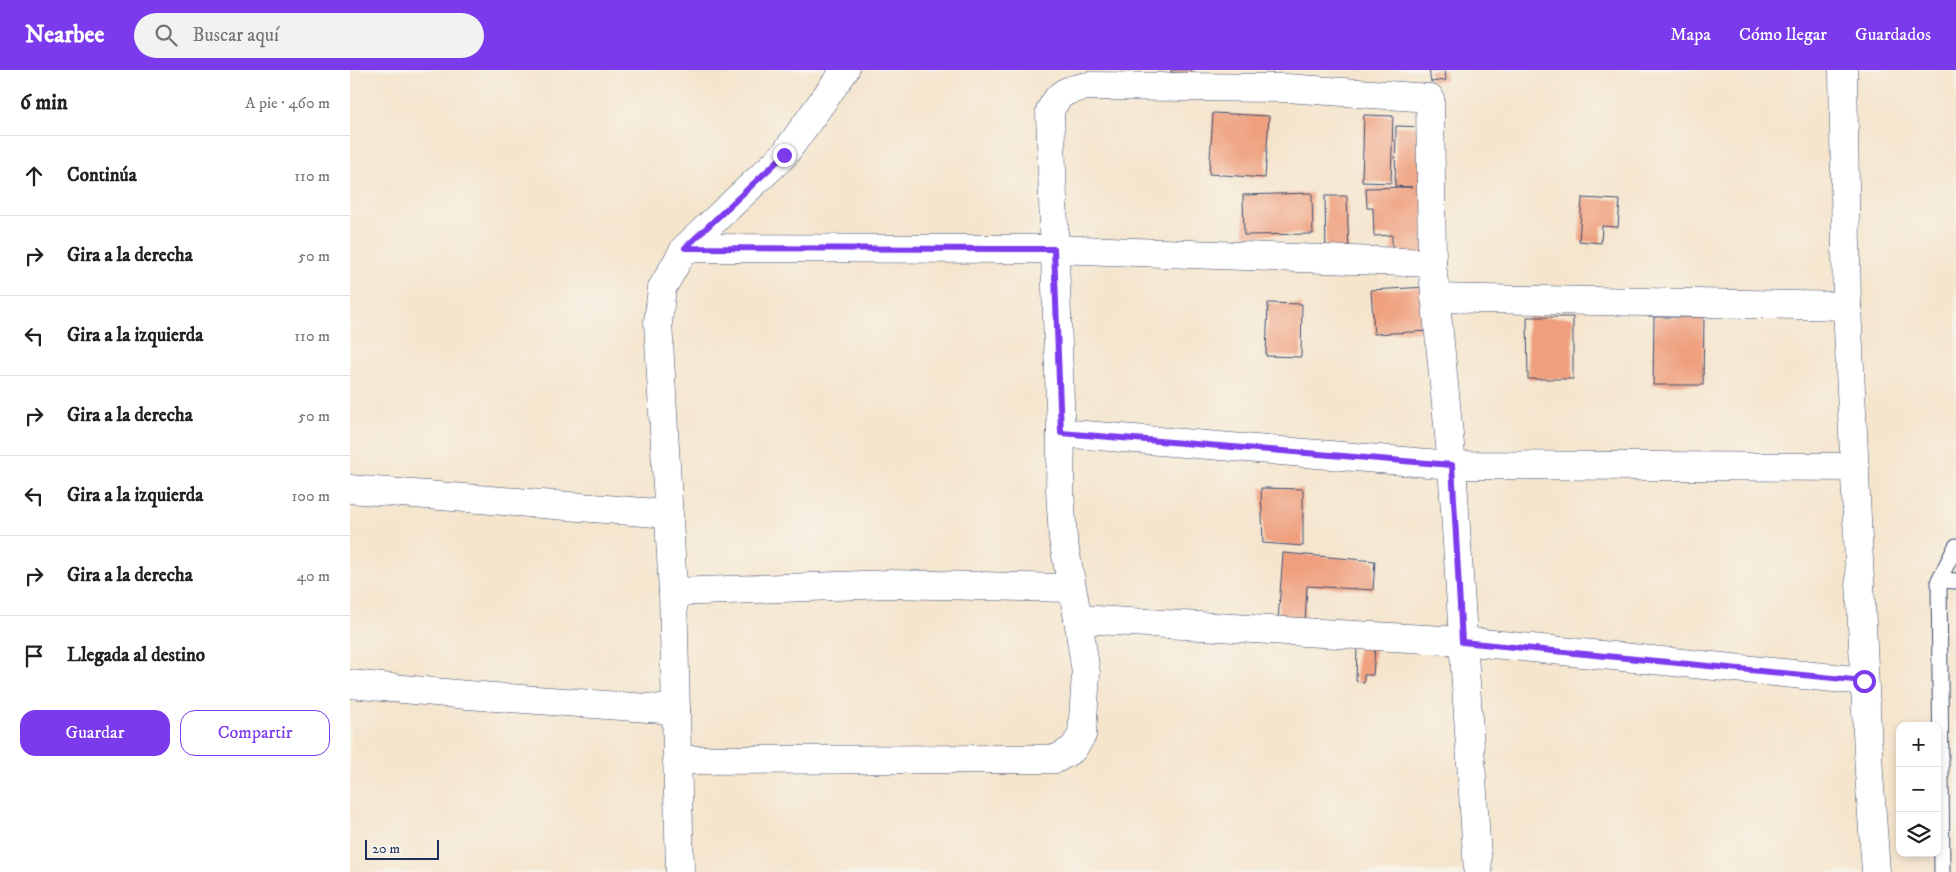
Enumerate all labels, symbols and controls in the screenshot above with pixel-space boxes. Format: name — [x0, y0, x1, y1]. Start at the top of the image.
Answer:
search box — [134, 13, 484, 58]
text: Nearbee — [25, 20, 104, 50]
icon: search — [152, 21, 180, 49]
text: Buscar aquí — [192, 24, 279, 47]
text: Mapa — [1670, 24, 1711, 46]
text: Cómo llegar — [1739, 24, 1827, 46]
text: Guardados — [1855, 24, 1931, 46]
text: 6 min — [20, 90, 68, 116]
text: A pie · 460 m — [245, 93, 330, 113]
route end — [773, 144, 796, 167]
icon: ahead — [20, 162, 48, 190]
text: Continúa — [67, 164, 137, 187]
text: 110 m — [294, 166, 330, 186]
icon: right — [20, 242, 48, 270]
text: Gira a la derecha — [67, 244, 193, 267]
text: 50 m — [298, 246, 330, 266]
icon: left — [20, 322, 48, 350]
text: Gira a la izquierda — [67, 324, 203, 347]
text: 110 m — [294, 326, 330, 346]
icon: right — [20, 402, 48, 430]
text: Gira a la derecha — [67, 404, 193, 427]
text: 50 m — [298, 406, 330, 426]
icon: left — [20, 482, 48, 510]
text: Gira a la izquierda — [67, 484, 203, 507]
text: 100 m — [292, 486, 330, 506]
icon: right — [20, 562, 48, 590]
text: Gira a la derecha — [67, 564, 193, 587]
text: 40 m — [297, 566, 330, 586]
icon: arrive — [20, 642, 48, 670]
text: Llegada al destino — [67, 644, 205, 667]
route start — [1853, 670, 1876, 693]
button: Guardar — [20, 710, 170, 756]
button: Compartir — [180, 710, 330, 756]
map controls — [1896, 722, 1941, 857]
button: + — [1896, 722, 1941, 767]
button: − — [1896, 767, 1941, 812]
button: layers — [1896, 812, 1941, 857]
scale bar — [365, 837, 439, 860]
text: 20 m — [372, 840, 400, 858]

